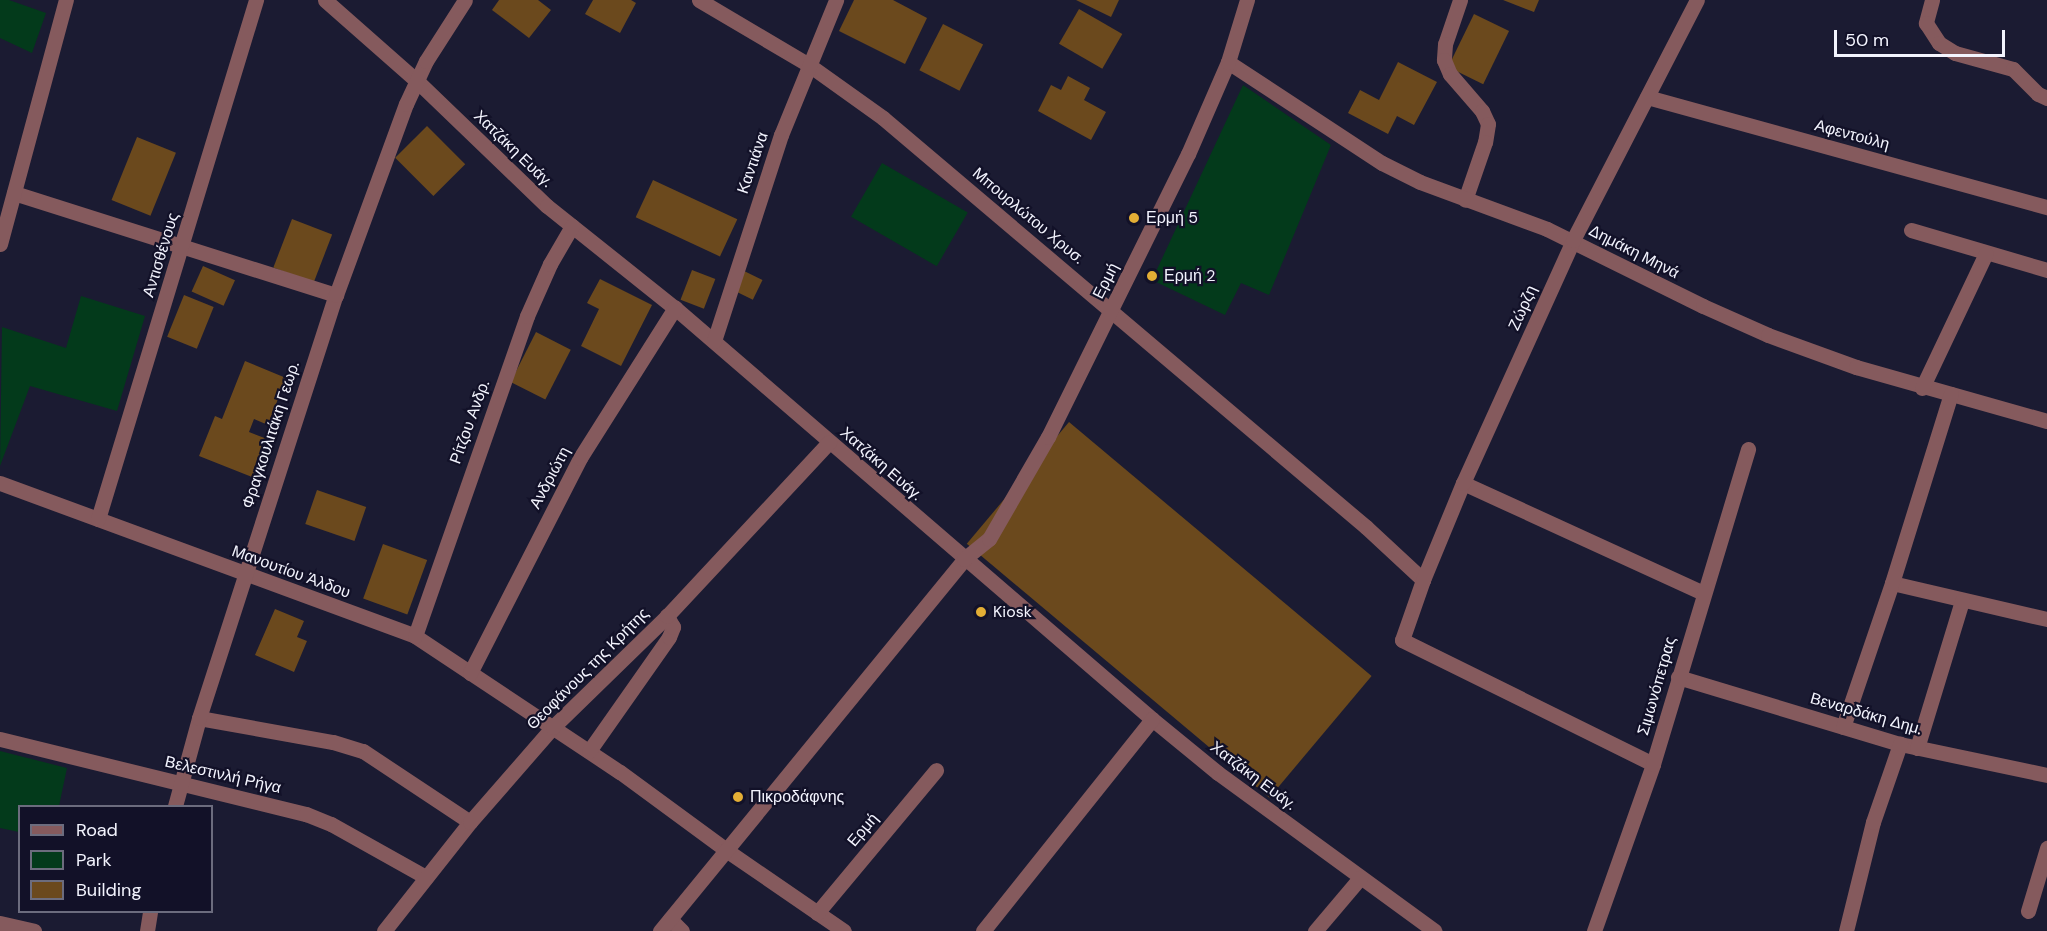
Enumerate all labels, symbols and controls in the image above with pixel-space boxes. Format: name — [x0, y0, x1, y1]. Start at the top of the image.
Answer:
scale bar — [1837, 18, 2008, 56]
text: 50 m — [1845, 28, 1889, 52]
street label: Χατζάκη Ευάγ. — [470, 107, 556, 191]
street label: Αφεντούλη — [1812, 116, 1892, 154]
street label: Καντιάνα — [733, 130, 773, 196]
street label: Μπουρλώτου Χρυσ. — [968, 164, 1088, 268]
place label: Ερμή 5 — [1146, 208, 1198, 228]
street label: Αντισθένους — [139, 210, 183, 300]
marker: Ερμή 5 — [1127, 211, 1141, 225]
street label: Δημάκη Μηνά — [1586, 221, 1682, 283]
street label: Ερμή — [1089, 260, 1123, 302]
place label: Ερμή 2 — [1164, 266, 1215, 286]
marker: Ερμή 2 — [1145, 269, 1159, 283]
street label: Ζώρζη — [1505, 283, 1541, 333]
street label: Φραγκουλιτάκη Γεωρ. — [238, 359, 304, 511]
street label: Ρίτζου Ανδρ. — [446, 377, 494, 467]
street label: Χατζάκη Ευάγ. — [836, 423, 926, 505]
street label: Ανδριώτη — [526, 444, 574, 512]
street label: Μανουτίου Άλδου — [229, 542, 353, 602]
place label: Kiosk — [993, 602, 1032, 622]
street label: Θεοφάνους της Κρήτης — [523, 604, 653, 734]
marker: Kiosk — [974, 605, 988, 619]
street label: Σιμωνόπετρας — [1634, 634, 1680, 738]
street label: Βεναρδάκη Δημ. — [1808, 689, 1924, 739]
street label: Χατζάκη Ευάγ. — [1206, 738, 1300, 814]
street label: Βελεστινλή Ρήγα — [163, 752, 283, 798]
place label: Πικροδάφνης — [750, 787, 844, 807]
marker: Πικροδάφνης — [731, 790, 745, 804]
legend — [18, 805, 213, 913]
street label: Ερμή — [843, 809, 883, 851]
text: Road — [76, 818, 118, 842]
text: Park — [76, 848, 112, 872]
text: Building — [76, 878, 141, 902]

